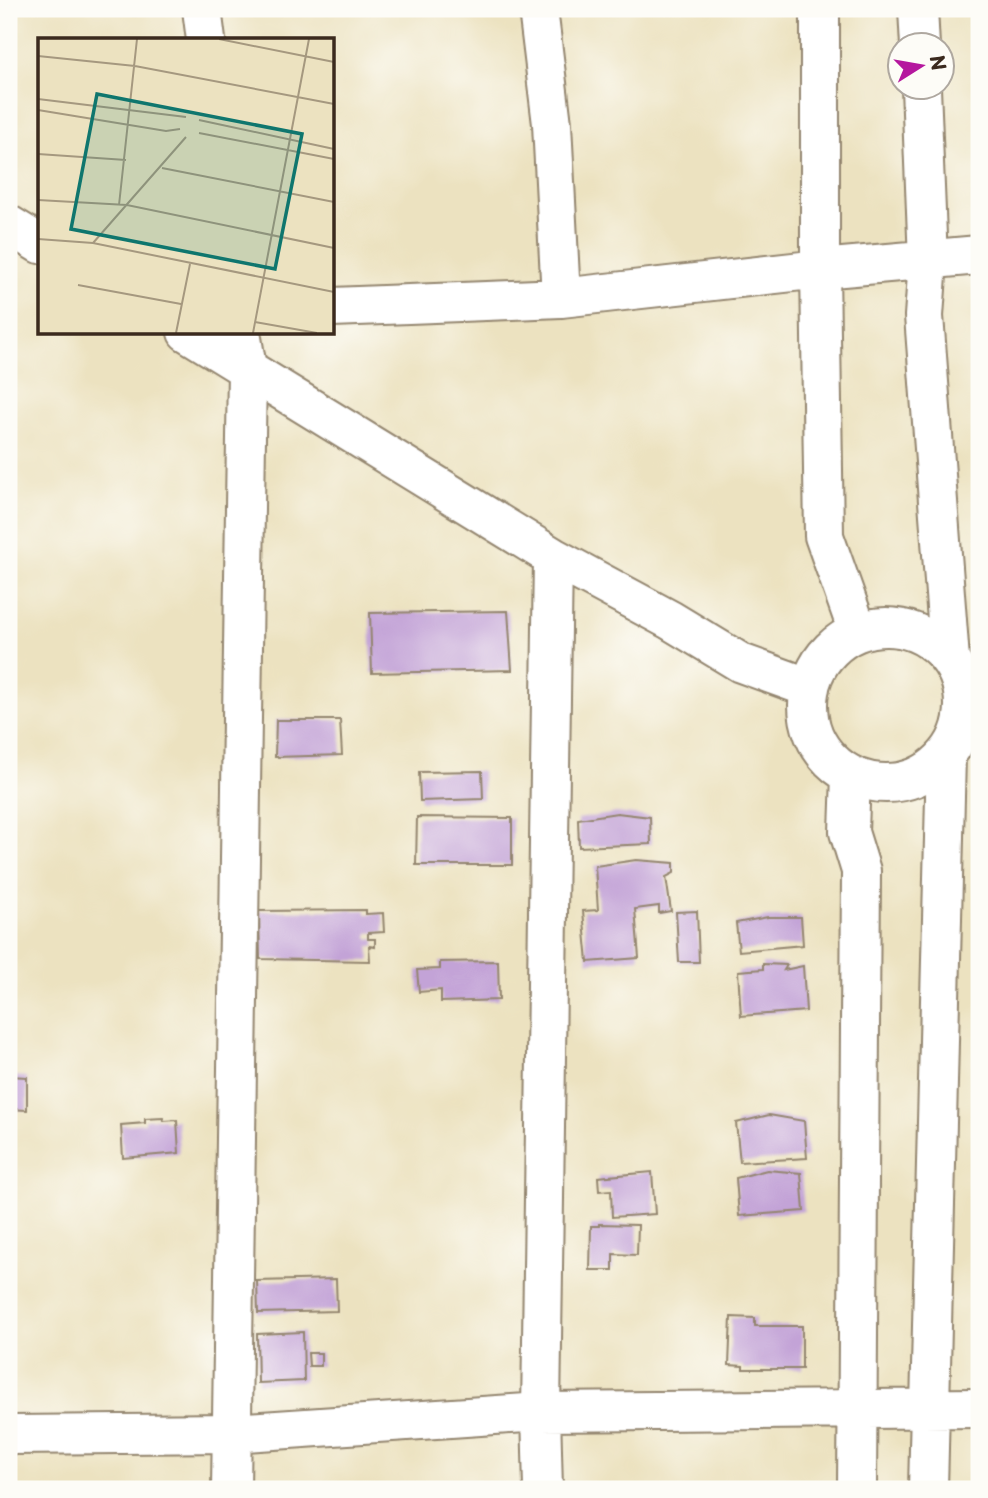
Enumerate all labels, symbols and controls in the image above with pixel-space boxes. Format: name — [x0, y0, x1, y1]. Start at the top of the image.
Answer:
north arrow — [886, 32, 956, 102]
inset map — [38, 38, 334, 334]
text: N — [923, 53, 954, 73]

